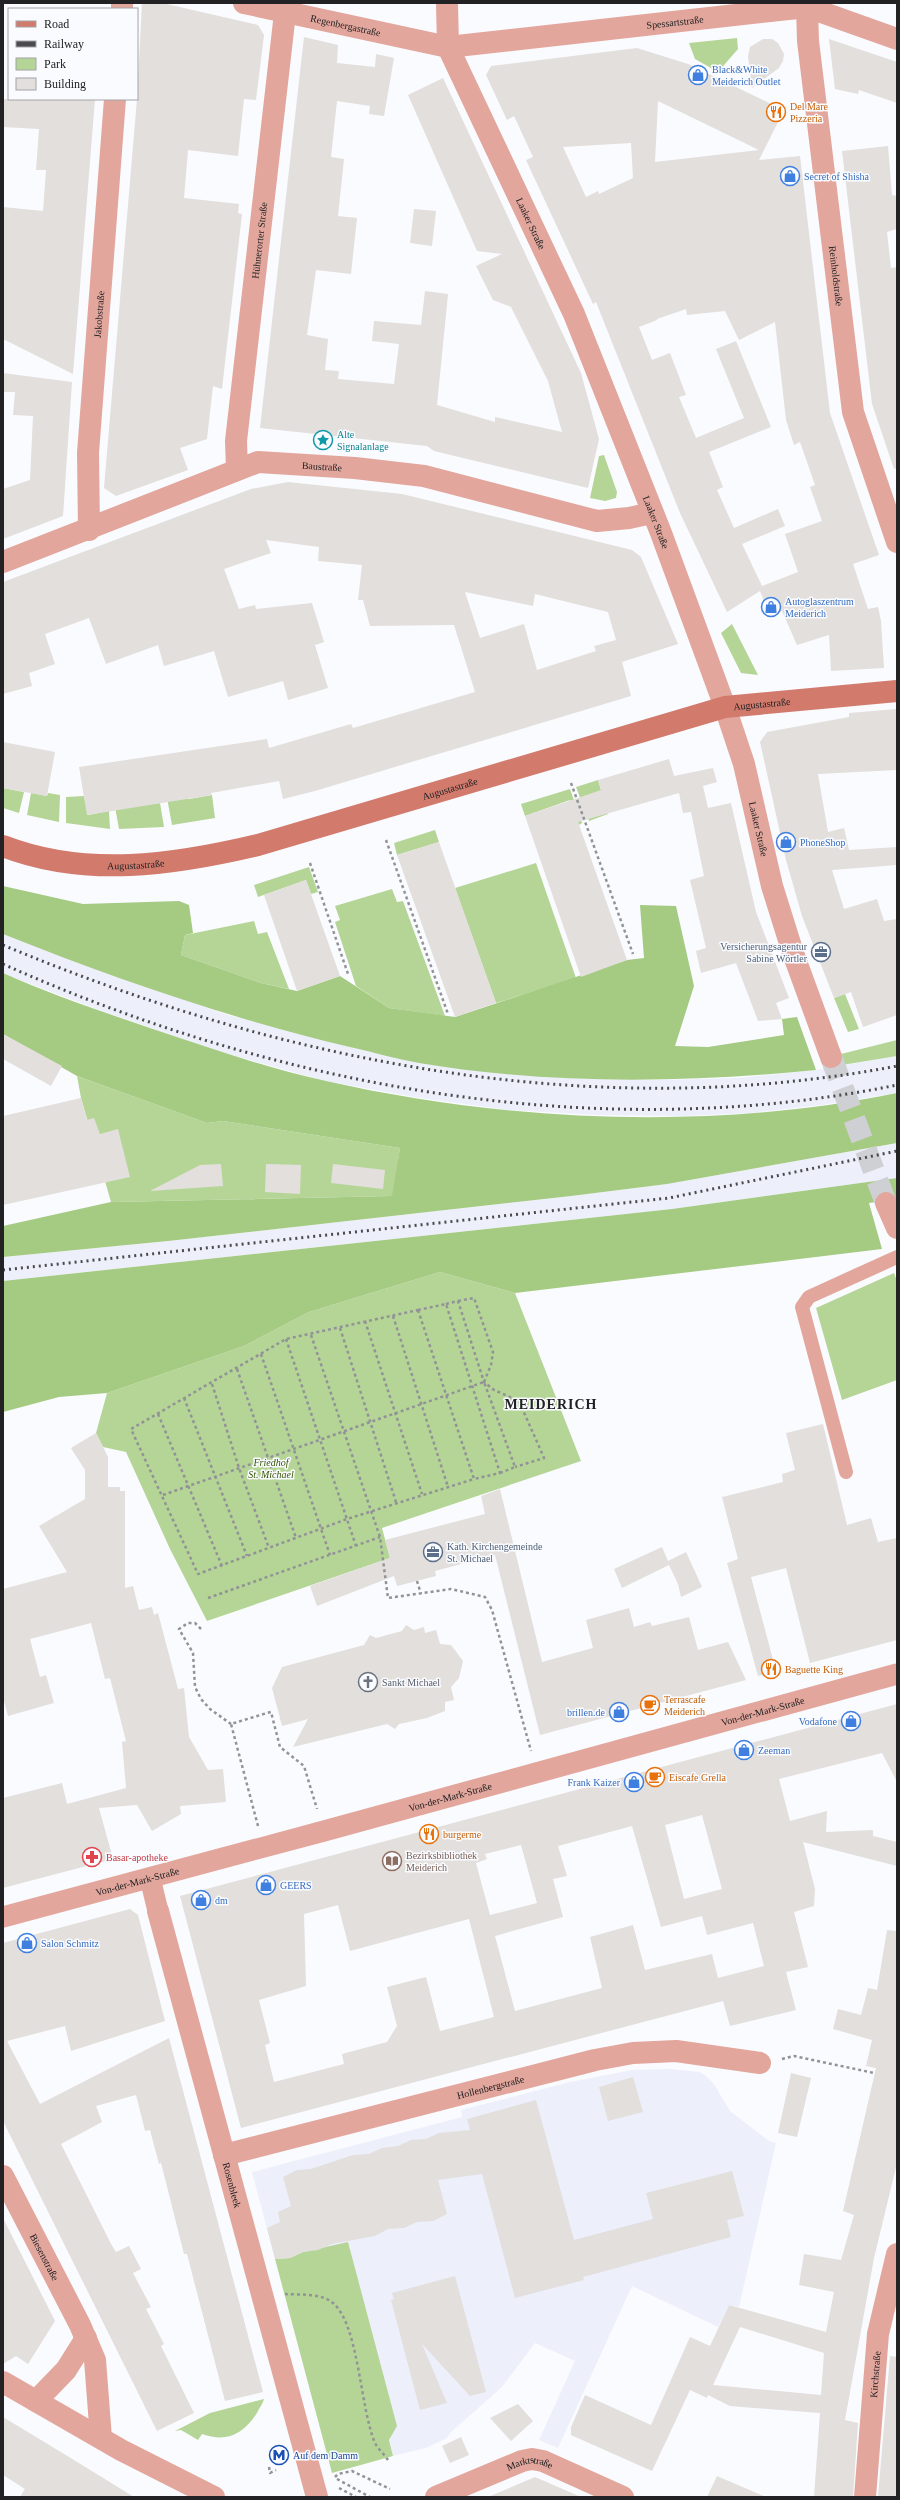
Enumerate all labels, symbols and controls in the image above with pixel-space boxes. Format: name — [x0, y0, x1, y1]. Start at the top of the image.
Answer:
legend — [8, 8, 138, 100]
street label: Regenbergastraße — [310, 12, 382, 38]
street label: Spessartstraße — [646, 13, 705, 30]
text: Road — [44, 17, 69, 31]
text: Railway — [44, 37, 84, 51]
text: Park — [44, 57, 66, 71]
shop icon: Black&White Meiderich Outlet — [687, 64, 709, 86]
place label: Black&White Meiderich Outlet — [712, 64, 781, 87]
text: Building — [44, 77, 86, 91]
restaurant icon: Del Mare Pizzeria — [765, 101, 787, 123]
place label: Del Mare Pizzeria — [790, 101, 829, 124]
shop icon: Secret of Shisha — [779, 165, 801, 187]
place label: Secret of Shisha — [804, 171, 870, 182]
street label: Laaker Straße — [514, 196, 548, 251]
street label: Hühnerorter Straße — [249, 201, 269, 279]
street label: Reinholdstraße — [827, 245, 846, 307]
street label: Jakobstraße — [91, 290, 106, 338]
place icon: Alte Signalanlage — [312, 429, 334, 451]
place label: Alte Signalanlage — [337, 429, 389, 452]
street label: Baustraße — [302, 459, 343, 473]
street label: Laaker Straße — [641, 494, 672, 550]
shop icon: Autoglaszentrum Meiderich — [760, 596, 782, 618]
place label: Autoglaszentrum Meiderich — [785, 596, 854, 619]
street label: Augustastraße — [733, 695, 791, 712]
street label: Augustastraße — [421, 775, 479, 802]
street label: Laaker Straße — [747, 800, 771, 858]
shop icon: PhoneShop — [775, 831, 797, 853]
place label: PhoneShop — [800, 837, 846, 848]
street label: Augustastraße — [107, 857, 165, 871]
place label: Versicherungsagentur Sabine Wörtler — [720, 941, 808, 964]
office icon: Versicherungsagentur Sabine Wörtler — [810, 941, 832, 963]
district label: MEIDERICH — [504, 1397, 598, 1412]
park label: Friedhof St. Michael — [248, 1457, 294, 1480]
office icon: Kath. Kirchengemeinde St. Michael — [422, 1541, 444, 1563]
place label: Kath. Kirchengemeinde St. Michael — [447, 1541, 543, 1564]
restaurant icon: Baguette King — [760, 1658, 782, 1680]
place label: Baguette King — [785, 1664, 843, 1675]
church icon: Sankt Michael — [357, 1671, 379, 1693]
place label: Sankt Michael — [382, 1677, 440, 1688]
cafe icon: Terrascafe Meiderich — [639, 1694, 661, 1716]
place label: Terrascafe Meiderich — [664, 1694, 706, 1717]
street label: Von-der-Mark-Straße — [720, 1694, 806, 1727]
shop icon: brillen.de — [608, 1701, 630, 1723]
place label: brillen.de — [567, 1707, 606, 1718]
shop icon: Vodafone — [840, 1710, 862, 1732]
place label: Vodafone — [799, 1716, 838, 1727]
shop icon: Zeeman — [733, 1739, 755, 1761]
place label: Zeeman — [758, 1745, 790, 1756]
cafe icon: Eiscafe Grella — [644, 1766, 666, 1788]
shop icon: Frank Kaizer — [623, 1771, 645, 1793]
place label: Eiscafe Grella — [669, 1772, 726, 1783]
place label: Frank Kaizer — [568, 1777, 621, 1788]
street label: Von-der-Mark-Straße — [407, 1780, 493, 1813]
restaurant icon: burgerme — [418, 1823, 440, 1845]
place label: burgerme — [443, 1829, 482, 1840]
pharmacy icon: Basar-apotheke — [81, 1846, 103, 1868]
library icon: Bezirksbibliothek Meiderich — [381, 1850, 403, 1872]
place label: Bezirksbibliothek Meiderich — [406, 1850, 477, 1873]
place label: Basar-apotheke — [106, 1852, 169, 1863]
street label: Von-der-Mark-Straße — [94, 1864, 181, 1897]
shop icon: GEERS — [255, 1874, 277, 1896]
place label: GEERS — [280, 1880, 312, 1891]
shop icon: dm — [190, 1889, 212, 1911]
place label: dm — [215, 1895, 228, 1906]
shop icon: Salon Schmitz — [16, 1932, 38, 1954]
place label: Salon Schmitz — [41, 1938, 100, 1949]
street label: Hollenbergstraße — [456, 2073, 526, 2101]
street label: Rosenbleek — [221, 2161, 244, 2209]
street label: Biesenstraße — [28, 2232, 62, 2283]
street label: Kirchstraße — [867, 2350, 882, 2398]
metro station icon: Auf dem Damm — [268, 2444, 290, 2466]
place label: Auf dem Damm — [293, 2450, 358, 2461]
street label: Marktstraße — [505, 2453, 555, 2472]

